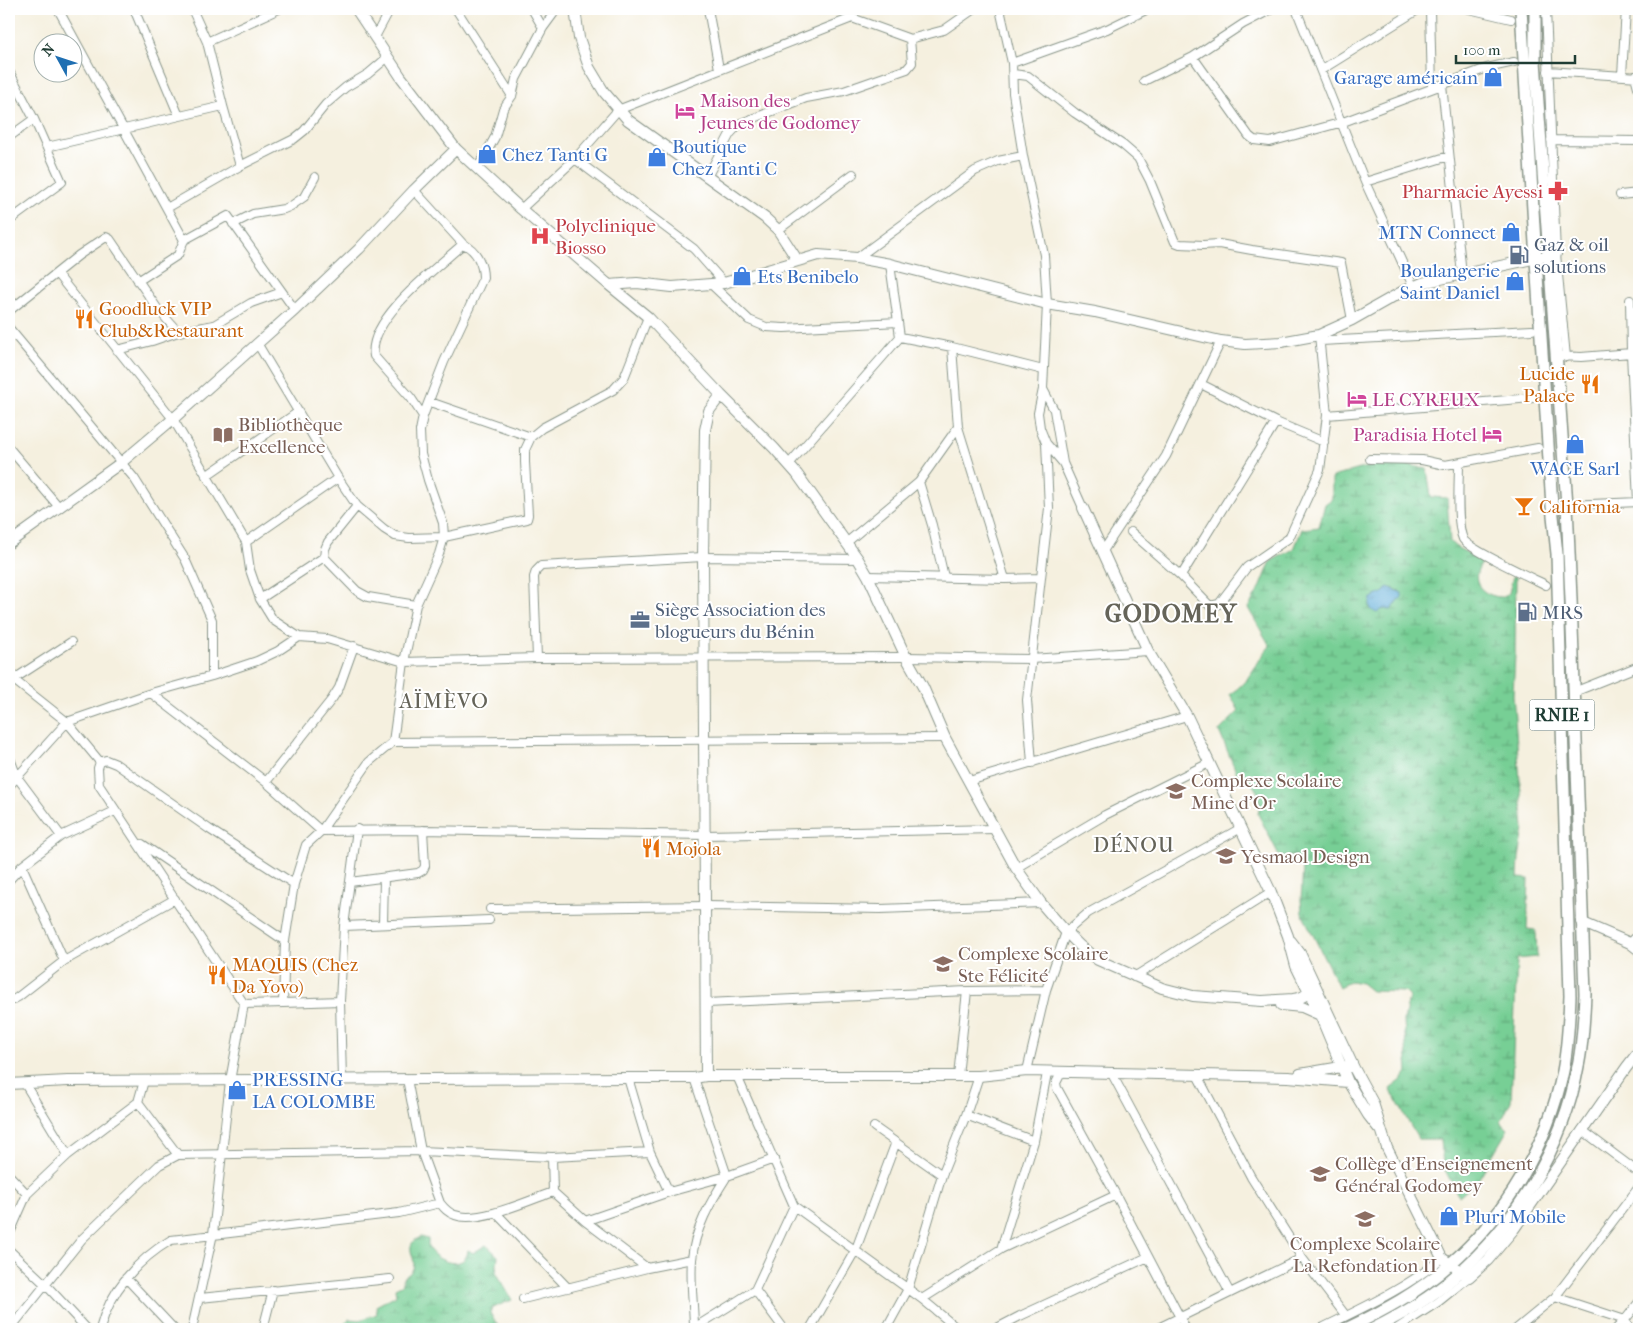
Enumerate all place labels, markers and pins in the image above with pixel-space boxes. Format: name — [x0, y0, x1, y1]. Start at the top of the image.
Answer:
shop icon: Garage américain — [1482, 66, 1504, 88]
place label: Garage américain — [1334, 67, 1478, 89]
place label: Maison des Jeunes de Godomey — [698, 90, 861, 134]
hotel icon: Maison des Jeunes de Godomey — [674, 100, 696, 122]
place label: Boutique Chez Tanti C — [672, 136, 777, 180]
shop icon: Chez Tanti G — [476, 143, 498, 165]
place label: Chez Tanti G — [502, 144, 608, 166]
shop icon: Boutique Chez Tanti C — [646, 146, 668, 168]
pharmacy icon: Pharmacie Ayessi — [1547, 180, 1569, 202]
place label: Pharmacie Ayessi — [1402, 181, 1543, 203]
place label: Polyclinique Biosso — [555, 215, 656, 259]
shop icon: MTN Connect — [1500, 221, 1522, 243]
place label: MTN Connect — [1378, 222, 1496, 244]
hospital icon: Polyclinique Biosso — [529, 225, 551, 247]
place label: Gaz & oil solutions — [1534, 234, 1609, 278]
fuel station icon: Gaz & oil solutions — [1508, 244, 1530, 266]
place label: Boulangerie Saint Daniel — [1400, 260, 1500, 304]
shop icon: Ets Benibelo — [731, 265, 753, 287]
place label: Ets Benibelo — [757, 266, 859, 288]
shop icon: Boulangerie Saint Daniel — [1504, 270, 1526, 292]
place label: Goodluck VIP Club&Restaurant — [99, 298, 244, 342]
restaurant icon: Goodluck VIP Club&Restaurant — [73, 308, 95, 330]
place label: Lucide Palace — [1519, 363, 1575, 407]
restaurant icon: Lucide Palace — [1579, 373, 1601, 395]
hotel icon: LE CYREUX — [1346, 388, 1368, 410]
place label: LE CYREUX — [1372, 389, 1480, 411]
place label: Bibliothèque Excellence — [238, 414, 343, 458]
hotel icon: Paradisia Hotel — [1481, 423, 1503, 445]
library icon: Bibliothèque Excellence — [212, 424, 234, 446]
place label: Paradisia Hotel — [1353, 424, 1477, 446]
shop icon: WACE Sarl — [1564, 433, 1586, 455]
place label: WACE Sarl — [1529, 458, 1620, 480]
bar icon: California — [1513, 495, 1535, 517]
place label: California — [1539, 496, 1621, 518]
place label: Siège Association des blogueurs du Bénin — [654, 599, 826, 643]
fuel station icon: MRS — [1516, 601, 1538, 623]
place label: MRS — [1542, 602, 1583, 624]
office icon: Siège Association des blogueurs du Bénin — [629, 609, 651, 631]
place label: Complexe Scolaire Mine d'Or — [1191, 770, 1341, 814]
school or university icon: Complexe Scolaire Mine d'Or — [1165, 780, 1187, 802]
restaurant icon: Mojola — [640, 837, 662, 859]
place label: Mojola — [666, 838, 721, 860]
school or university icon: Yesmaol Design — [1215, 845, 1237, 867]
place label: Yesmaol Design — [1240, 846, 1370, 868]
place label: Complexe Scolaire Ste Félicité — [958, 943, 1108, 987]
school or university icon: Complexe Scolaire Ste Félicité — [932, 953, 954, 975]
place label: MAQUIS (Chez Da Yovo) — [232, 954, 358, 998]
restaurant icon: MAQUIS (Chez Da Yovo) — [206, 964, 228, 986]
place label: PRESSING LA COLOMBE — [252, 1069, 376, 1113]
shop icon: PRESSING LA COLOMBE — [226, 1079, 248, 1101]
place label: Collège d’Enseignement Général Godomey — [1335, 1153, 1533, 1197]
school or university icon: Collège d’Enseignement Général Godomey — [1309, 1163, 1331, 1185]
shop icon: Pluri Mobile — [1438, 1205, 1460, 1227]
place label: Pluri Mobile — [1464, 1206, 1566, 1228]
school or university icon: Complexe Scolaire La Refondation II — [1354, 1208, 1376, 1230]
place label: Complexe Scolaire La Refondation II — [1290, 1233, 1440, 1277]

